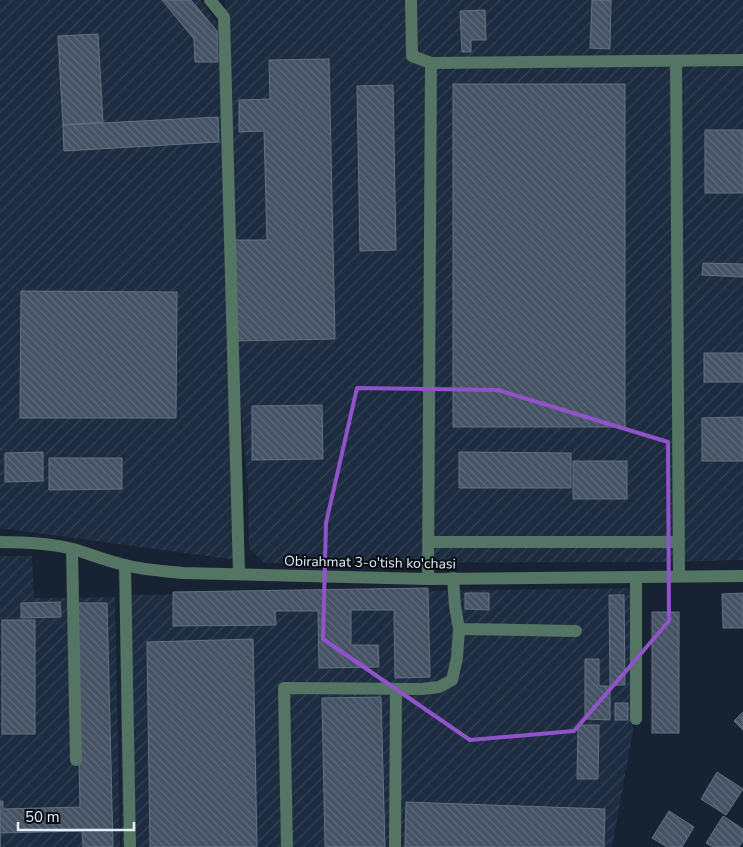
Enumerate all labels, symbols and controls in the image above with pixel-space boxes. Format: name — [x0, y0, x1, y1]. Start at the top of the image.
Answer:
street label: Obirahmat 3-o'tish ko'chasi — [284, 552, 456, 573]
scale bar — [18, 800, 134, 832]
text: 50 m — [25, 807, 60, 827]

